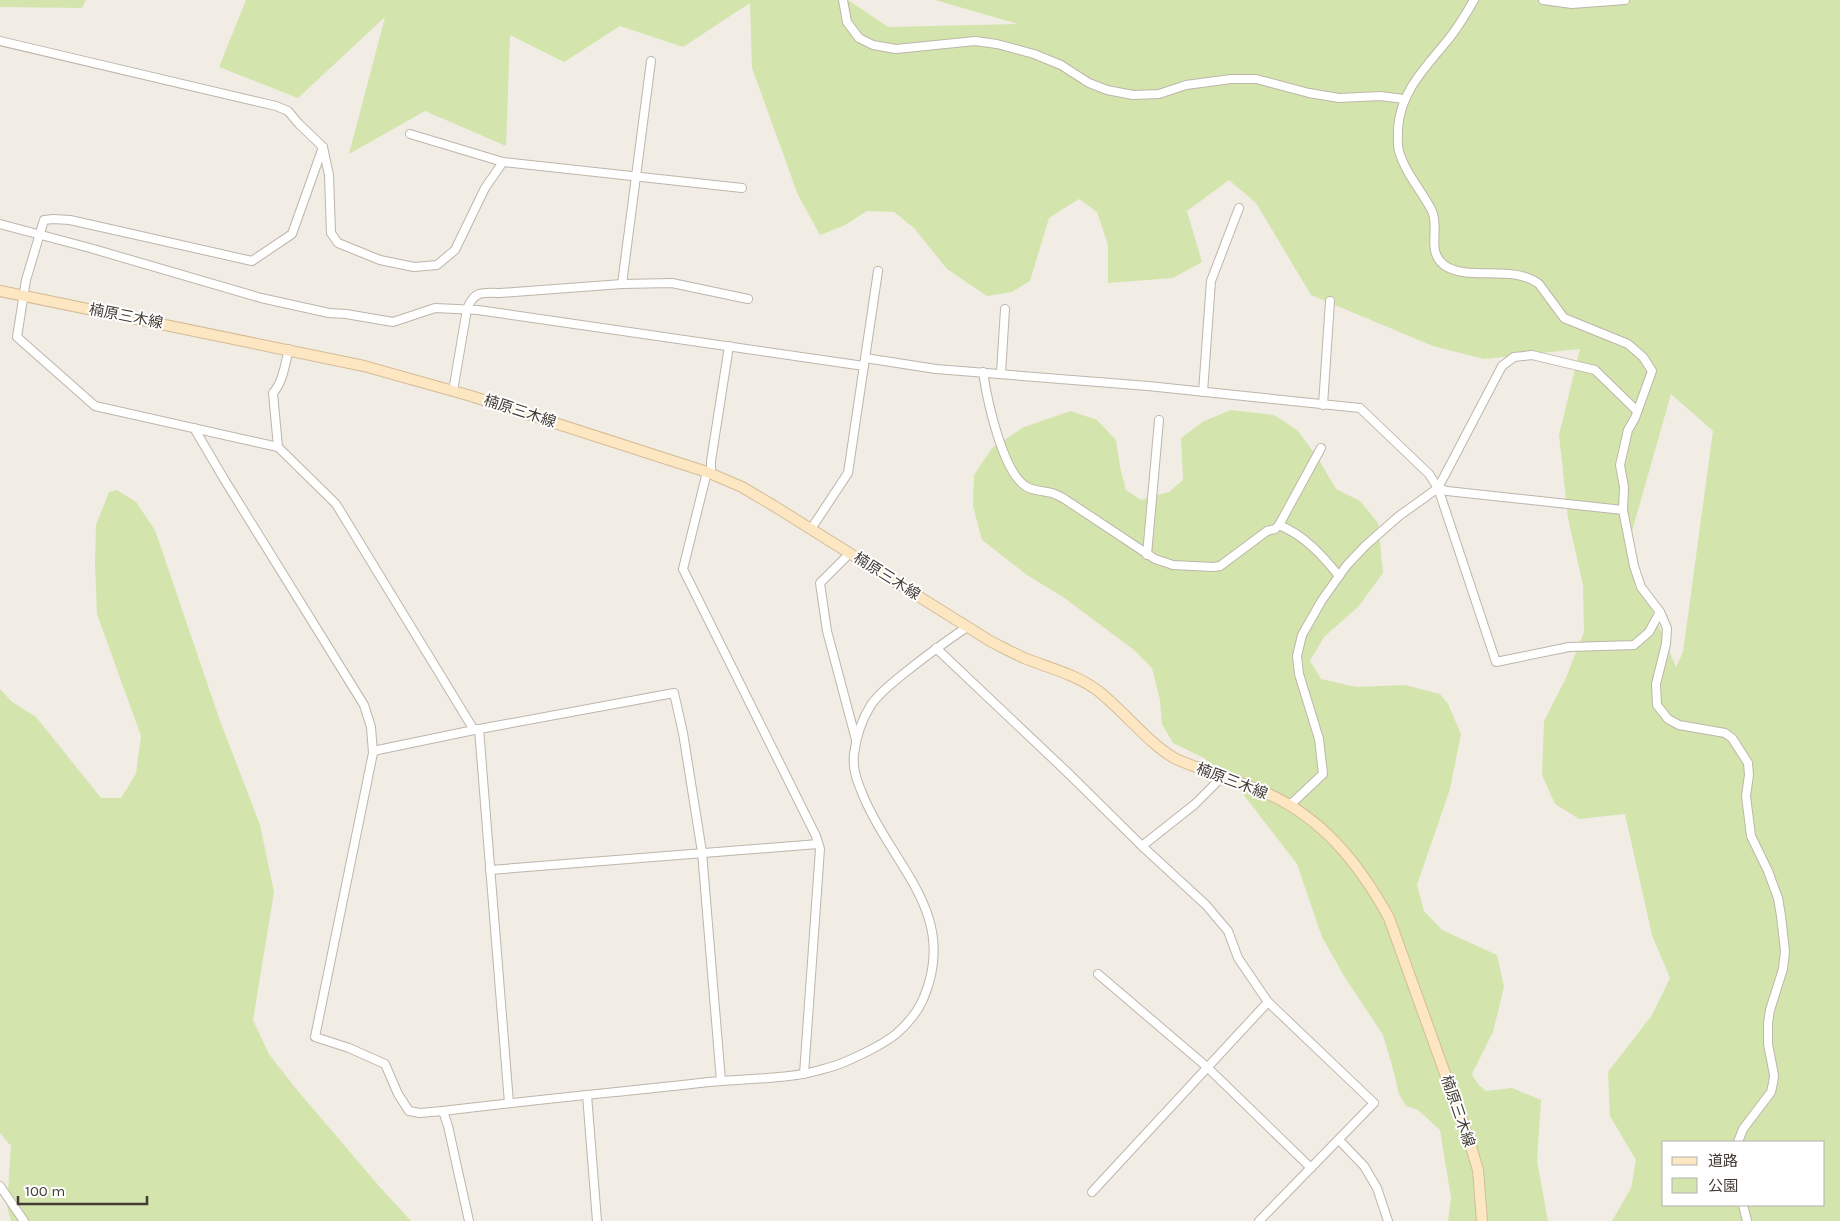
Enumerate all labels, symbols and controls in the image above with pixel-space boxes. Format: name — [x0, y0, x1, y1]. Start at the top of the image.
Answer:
street label: 楠原三木線 — [87, 300, 165, 332]
street label: 楠原三木線 — [482, 391, 558, 431]
street label: 楠原三木線 — [850, 548, 924, 604]
street label: 楠原三木線 — [1194, 759, 1270, 803]
street label: 楠原三木線 — [1437, 1073, 1479, 1149]
legend — [1662, 1141, 1825, 1206]
text: 道路 — [1708, 1152, 1738, 1170]
scale bar — [18, 1174, 146, 1206]
text: 公園 — [1708, 1177, 1738, 1195]
text: 100 m — [25, 1182, 65, 1200]

